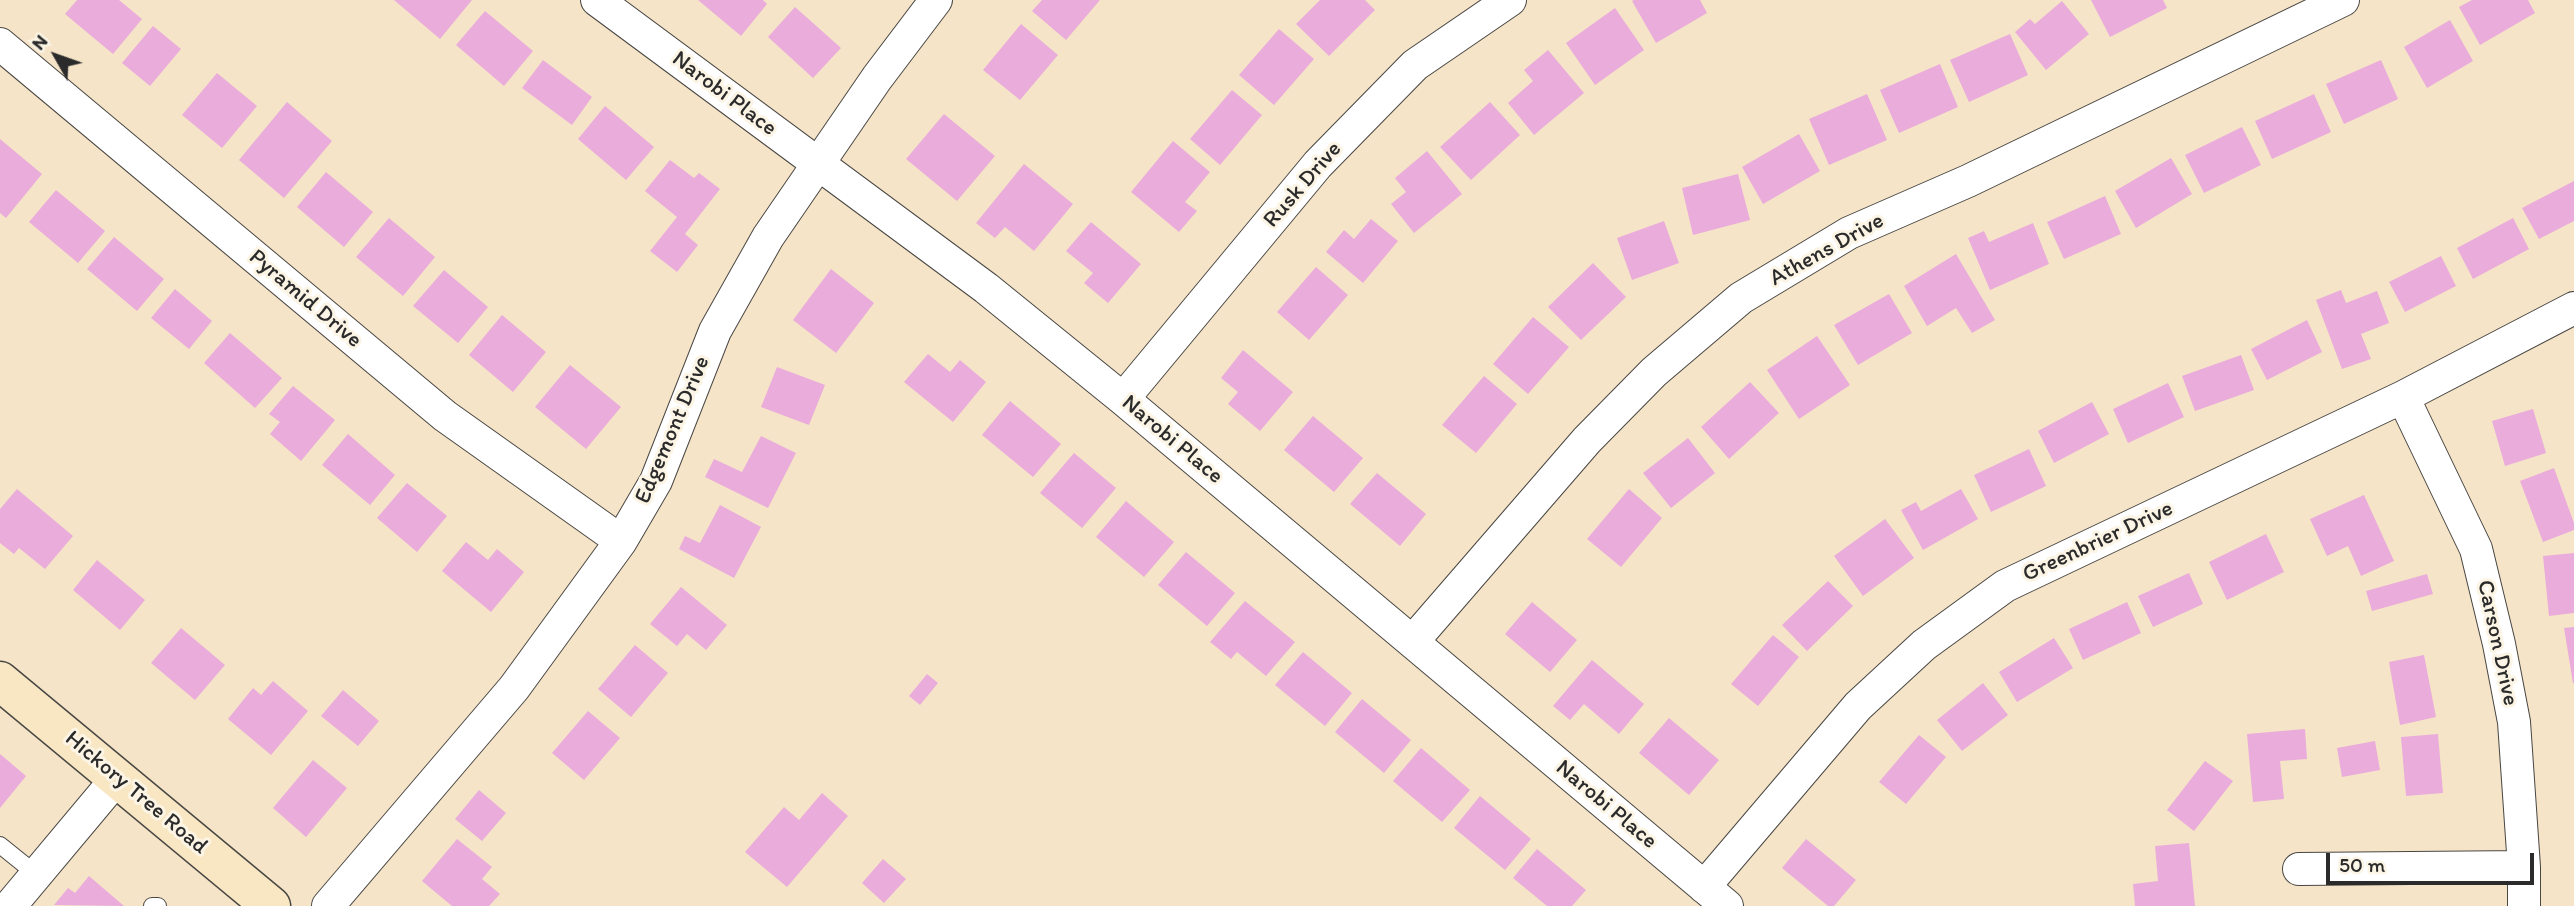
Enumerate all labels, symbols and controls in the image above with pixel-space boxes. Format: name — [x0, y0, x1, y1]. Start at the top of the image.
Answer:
north arrow — [21, 21, 91, 91]
text: N — [27, 30, 52, 54]
street label: Narobi Place — [666, 46, 782, 142]
street label: Rusk Drive — [1258, 136, 1348, 234]
street label: Athens Drive — [1765, 207, 1889, 293]
street label: Pyramid Drive — [243, 244, 367, 354]
street label: Edgemont Drive — [629, 352, 717, 508]
street label: Narobi Place — [1116, 389, 1228, 491]
street label: Greenbrier Drive — [2018, 495, 2178, 589]
street label: Carson Drive — [2470, 578, 2524, 708]
street label: Hickory Tree Road — [59, 725, 213, 861]
street label: Narobi Place — [1550, 754, 1662, 856]
scale bar — [2329, 839, 2537, 883]
text: 50 m — [2339, 852, 2385, 877]

